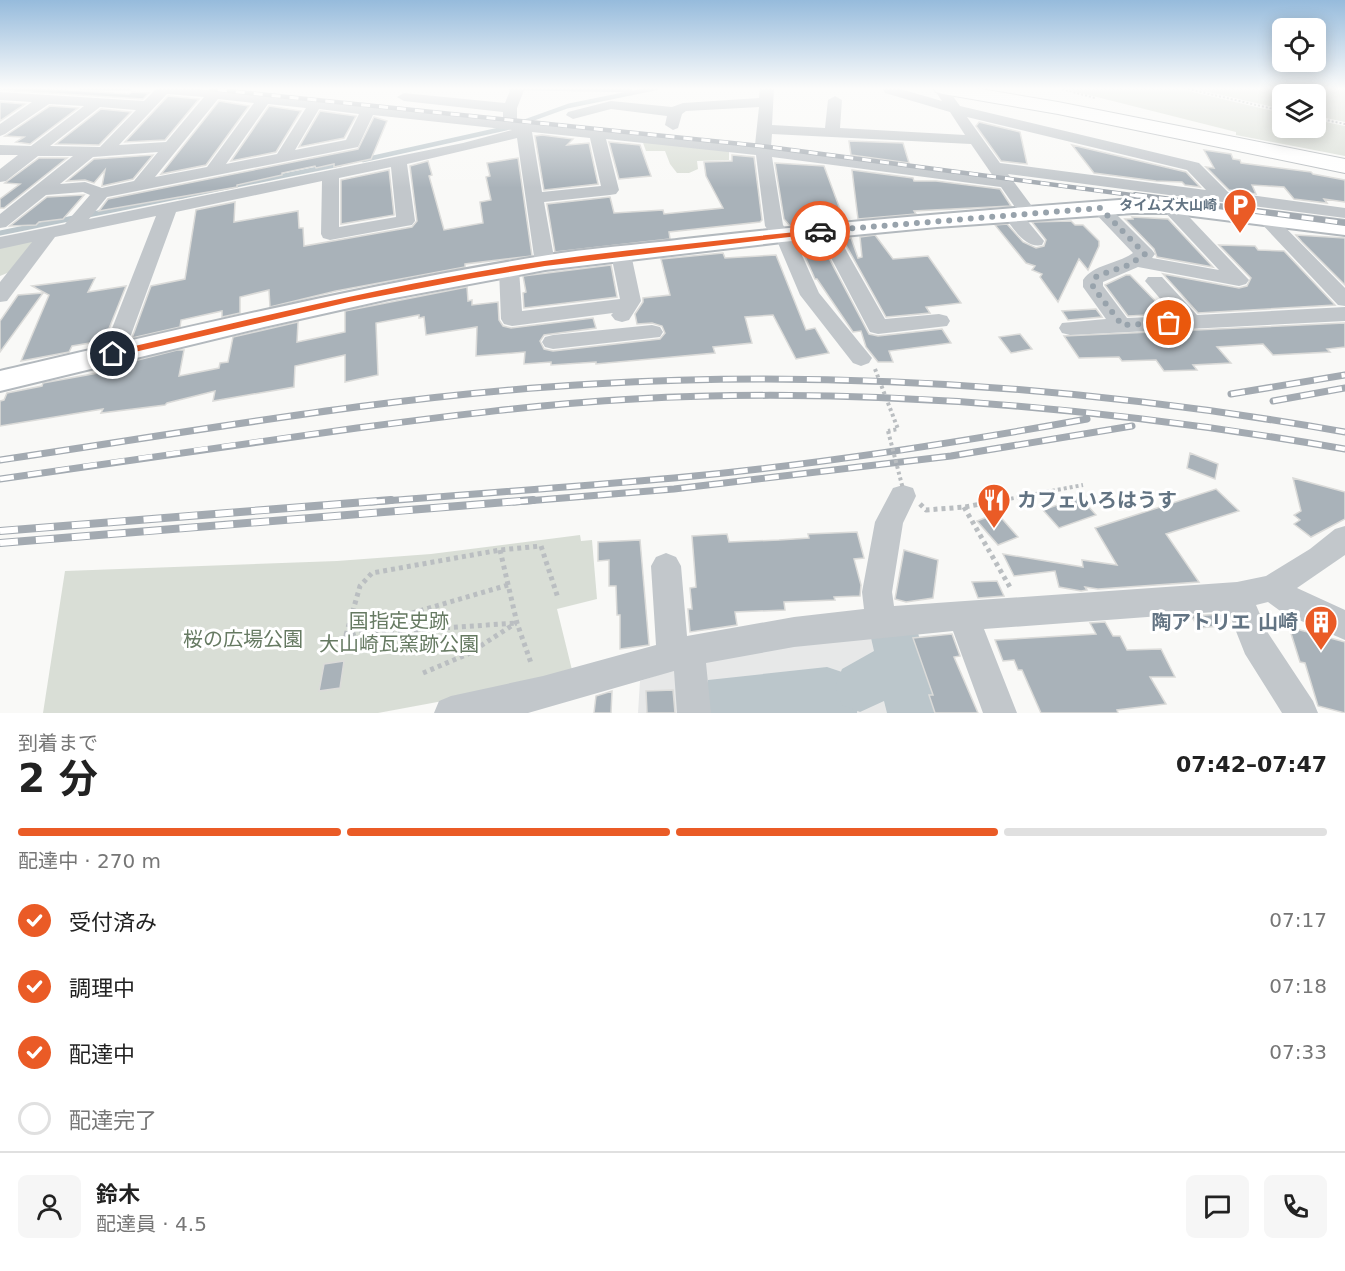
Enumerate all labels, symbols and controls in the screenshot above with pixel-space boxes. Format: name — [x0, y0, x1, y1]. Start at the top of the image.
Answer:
map controls — [1272, 18, 1326, 138]
button: locate — [1272, 18, 1326, 72]
button: layers — [1272, 84, 1326, 138]
parking icon: タイムズ大山崎 — [1222, 187, 1258, 234]
place label: タイムズ大山崎 — [1119, 197, 1217, 213]
courier — [790, 201, 850, 261]
icon: car — [804, 215, 837, 248]
pin — [1143, 297, 1194, 348]
icon: bag — [1152, 306, 1185, 339]
pin — [87, 328, 138, 379]
icon: home — [96, 337, 129, 370]
restaurant icon: カフェいろはうす — [976, 482, 1012, 529]
place label: カフェいろはうす — [1017, 488, 1177, 512]
building icon: 陶アトリエ 山崎 — [1303, 604, 1339, 651]
park label: 国指定史跡 大山崎瓦窯跡公園 — [319, 609, 479, 656]
place label: 陶アトリエ 山崎 — [1151, 610, 1298, 634]
park label: 桜の広場公園 — [183, 627, 303, 651]
text: 到着まで — [18, 731, 98, 755]
text: 07:42–07:47 — [1176, 752, 1327, 777]
text: 2 分 — [18, 756, 98, 801]
text: 配達中 · 270 m — [18, 849, 161, 873]
icon: check — [18, 904, 51, 937]
text: 07:17 — [1269, 908, 1327, 932]
text: 受付済み — [69, 910, 157, 935]
icon: check — [18, 970, 51, 1003]
text: 07:18 — [1269, 974, 1327, 998]
text: 調理中 — [69, 976, 135, 1001]
icon: check — [18, 1036, 51, 1069]
text: 07:33 — [1269, 1040, 1327, 1064]
text: 配達中 — [69, 1042, 135, 1067]
text: 配達完了 — [69, 1108, 157, 1133]
button: person — [18, 1175, 81, 1238]
button: chat — [1186, 1175, 1249, 1238]
button: phone — [1264, 1175, 1327, 1238]
text: 鈴木 — [96, 1182, 140, 1207]
text: 配達員 · 4.5 — [96, 1212, 207, 1236]

